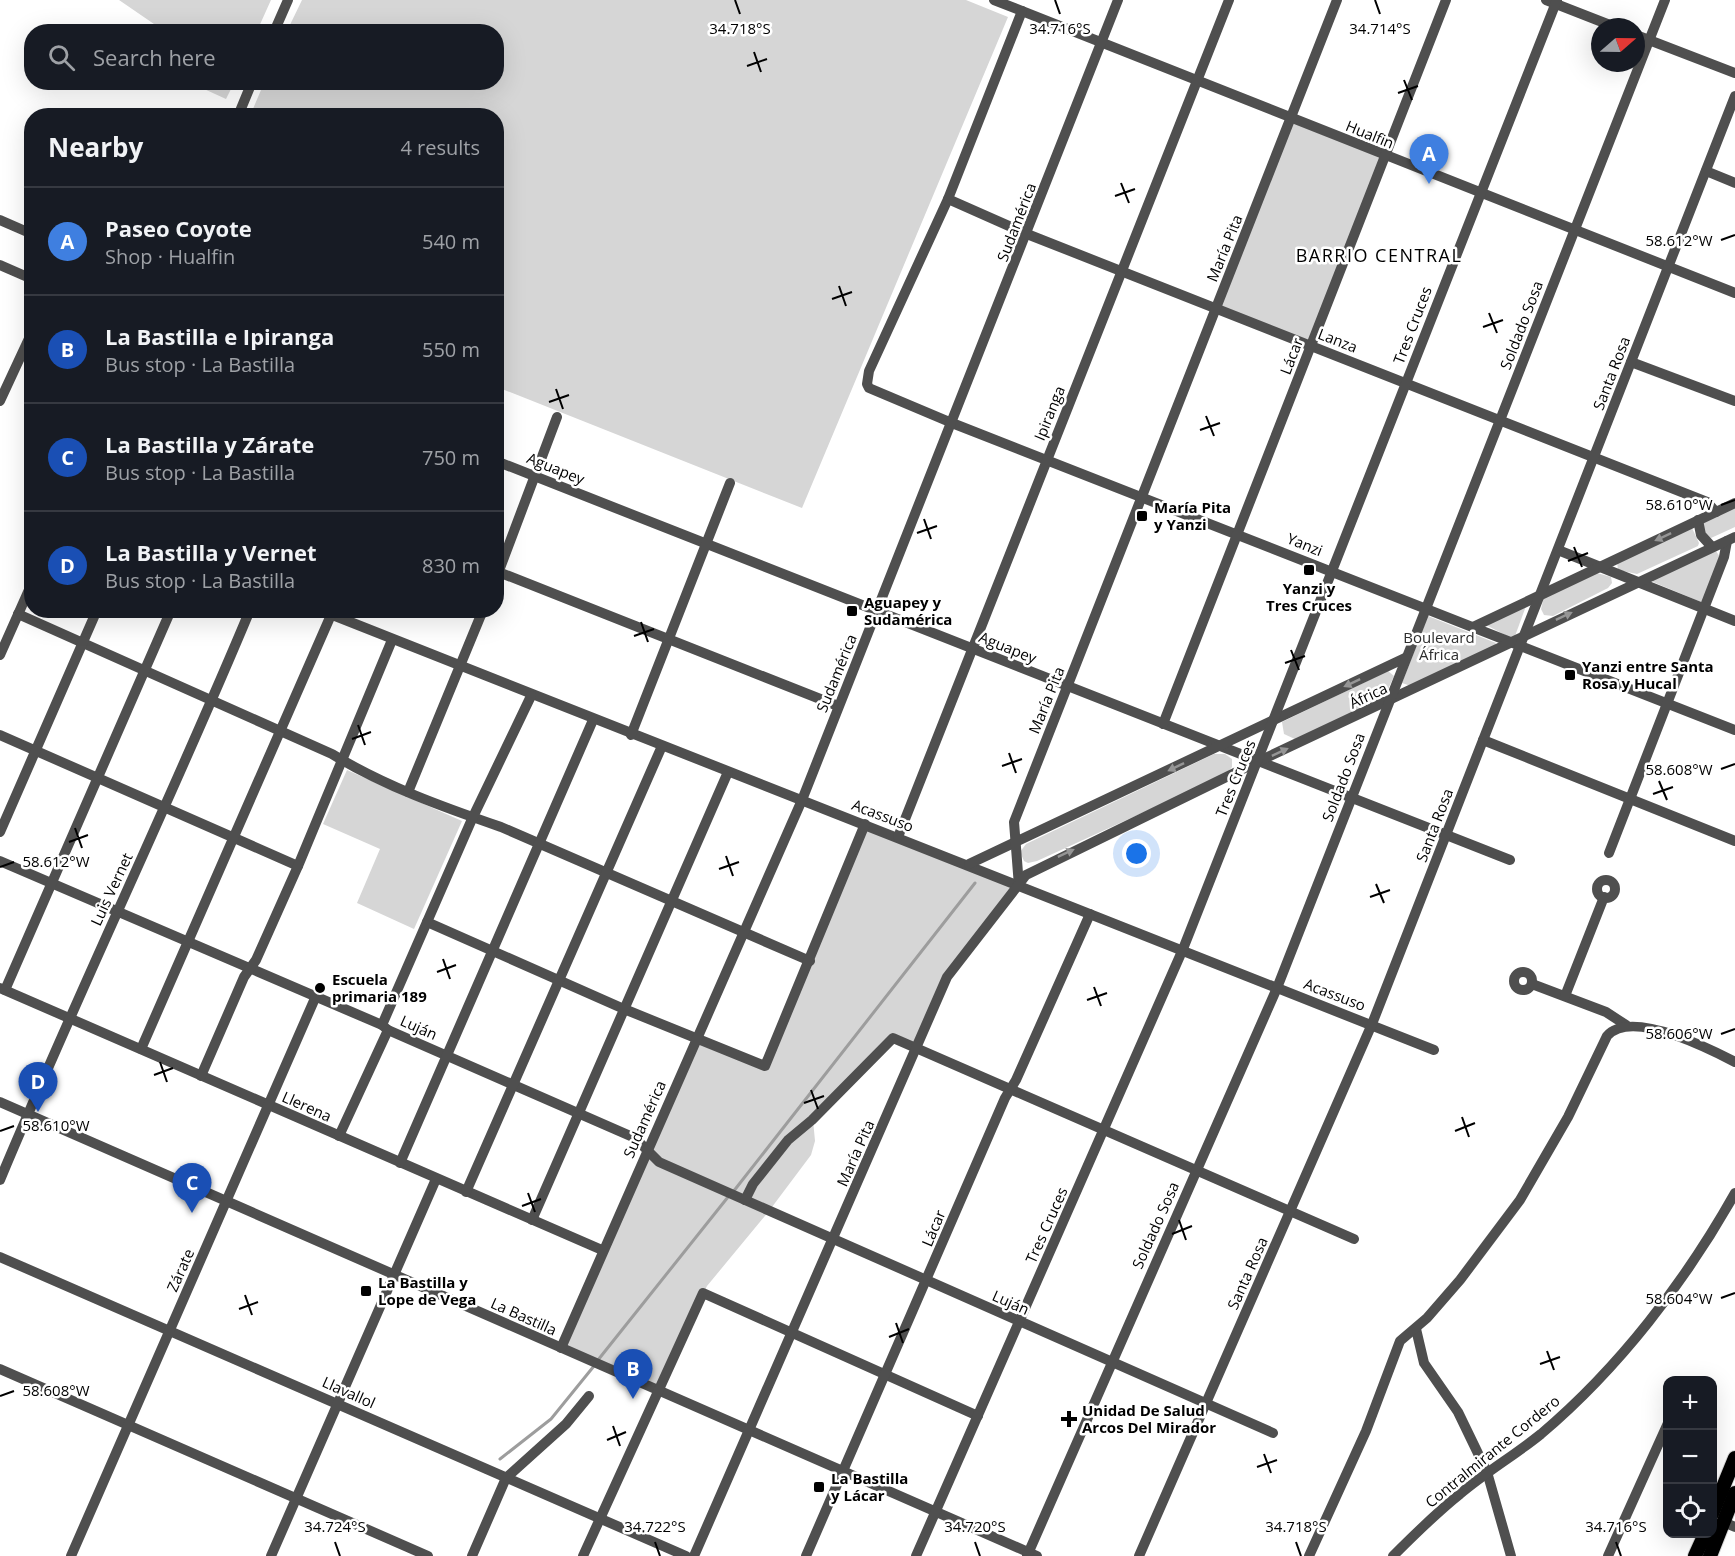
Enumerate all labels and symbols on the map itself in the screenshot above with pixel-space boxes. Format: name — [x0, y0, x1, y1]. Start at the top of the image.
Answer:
text: 34.718°S — [709, 18, 771, 38]
text: 34.716°S — [1029, 18, 1091, 38]
text: 34.714°S — [1349, 18, 1411, 38]
north arrow — [1591, 18, 1645, 72]
street label: Hualfin — [1343, 115, 1397, 153]
pin: A — [1410, 134, 1448, 184]
street label: Sudamérica — [992, 180, 1040, 264]
street label: María Pita — [1202, 212, 1246, 284]
text: 58.612°W — [1645, 230, 1713, 250]
district label: BARRIO CENTRAL — [1296, 243, 1462, 267]
street label: Soldado Sosa — [1495, 278, 1547, 372]
street label: Tres Cruces — [1388, 283, 1436, 367]
street label: Lanza — [1315, 323, 1361, 357]
street label: Santa Rosa — [1588, 333, 1634, 413]
street label: Lácar — [1275, 335, 1307, 377]
street label: Ipiranga — [1029, 383, 1069, 443]
street label: Aguapey — [524, 447, 588, 489]
text: 58.610°W — [1645, 494, 1713, 514]
place label: María Pita y Yanzi — [1154, 497, 1231, 534]
marker: María Pita y Yanzi — [1135, 509, 1149, 523]
street label: Yanzi — [1284, 528, 1326, 560]
one-way arrow — [1655, 533, 1672, 542]
marker: Yanzi y Tres Cruces — [1302, 563, 1316, 577]
place label: Yanzi y Tres Cruces — [1266, 578, 1352, 615]
place label: Aguapey y Sudamérica — [864, 592, 952, 629]
marker: Aguapey y Sudamérica — [845, 604, 859, 618]
one-way arrow — [1556, 612, 1573, 621]
street label: Aguapey — [976, 626, 1040, 668]
park label: Boulevard África — [1403, 627, 1475, 664]
street label: Sudamérica — [811, 631, 861, 715]
place label: Yanzi entre Santa Rosa y Hucal — [1582, 656, 1714, 693]
street label: María Pita — [1024, 664, 1068, 736]
marker: Yanzi entre Santa Rosa y Hucal — [1563, 668, 1577, 682]
street label: África — [1346, 677, 1390, 713]
one-way arrow — [1344, 679, 1361, 688]
street label: Soldado Sosa — [1317, 730, 1369, 824]
street label: Tres Cruces — [1210, 737, 1260, 819]
one-way arrow — [1272, 747, 1289, 756]
text: 58.608°W — [1645, 759, 1713, 779]
one-way arrow — [1168, 762, 1185, 771]
street label: Santa Rosa — [1411, 785, 1457, 865]
street label: Acassuso — [849, 794, 917, 836]
your location — [1122, 839, 1151, 868]
street label: Luis Vernet — [85, 849, 137, 929]
one-way arrow — [1058, 849, 1075, 858]
text: 58.612°W — [22, 851, 90, 871]
place label: Escuela primaria 189 — [332, 969, 427, 1006]
street label: Acassuso — [1301, 973, 1369, 1015]
marker: Escuela primaria 189 — [313, 981, 327, 995]
street label: Luján — [397, 1010, 441, 1044]
text: 58.606°W — [1645, 1023, 1713, 1043]
pin: D — [18, 1062, 57, 1112]
street label: Sudamérica — [618, 1077, 670, 1161]
street label: Llerena — [279, 1086, 335, 1126]
text: 58.610°W — [22, 1115, 90, 1135]
street label: María Pita — [832, 1117, 878, 1189]
pin: C — [172, 1164, 212, 1213]
street label: Soldado Sosa — [1127, 1178, 1183, 1272]
street label: Tres Cruces — [1020, 1184, 1072, 1266]
street label: Lácar — [916, 1207, 950, 1249]
street label: Santa Rosa — [1222, 1234, 1272, 1312]
street label: Zárate — [162, 1245, 198, 1295]
place label: La Bastilla y Lope de Vega — [378, 1272, 476, 1309]
marker: La Bastilla y Lope de Vega — [359, 1284, 373, 1298]
street label: Luján — [989, 1285, 1033, 1319]
text: 58.604°W — [1645, 1288, 1713, 1308]
street label: La Bastilla — [488, 1293, 560, 1339]
pin: B — [614, 1350, 652, 1399]
street label: Llavallol — [319, 1371, 379, 1413]
text: 58.608°W — [22, 1380, 90, 1400]
street label: Contralmirante Cordero — [1421, 1390, 1563, 1512]
place label: Unidad De Salud Arcos Del Mirador — [1082, 1400, 1216, 1437]
marker: Unidad De Salud Arcos Del Mirador — [1060, 1410, 1078, 1428]
place label: La Bastilla y Lácar — [831, 1468, 908, 1505]
marker: La Bastilla y Lácar — [812, 1480, 826, 1494]
text: 34.724°S — [304, 1516, 366, 1536]
text: 34.722°S — [624, 1516, 686, 1536]
text: 34.720°S — [944, 1516, 1006, 1536]
text: 34.718°S — [1265, 1516, 1327, 1536]
text: 34.716°S — [1585, 1516, 1647, 1536]

